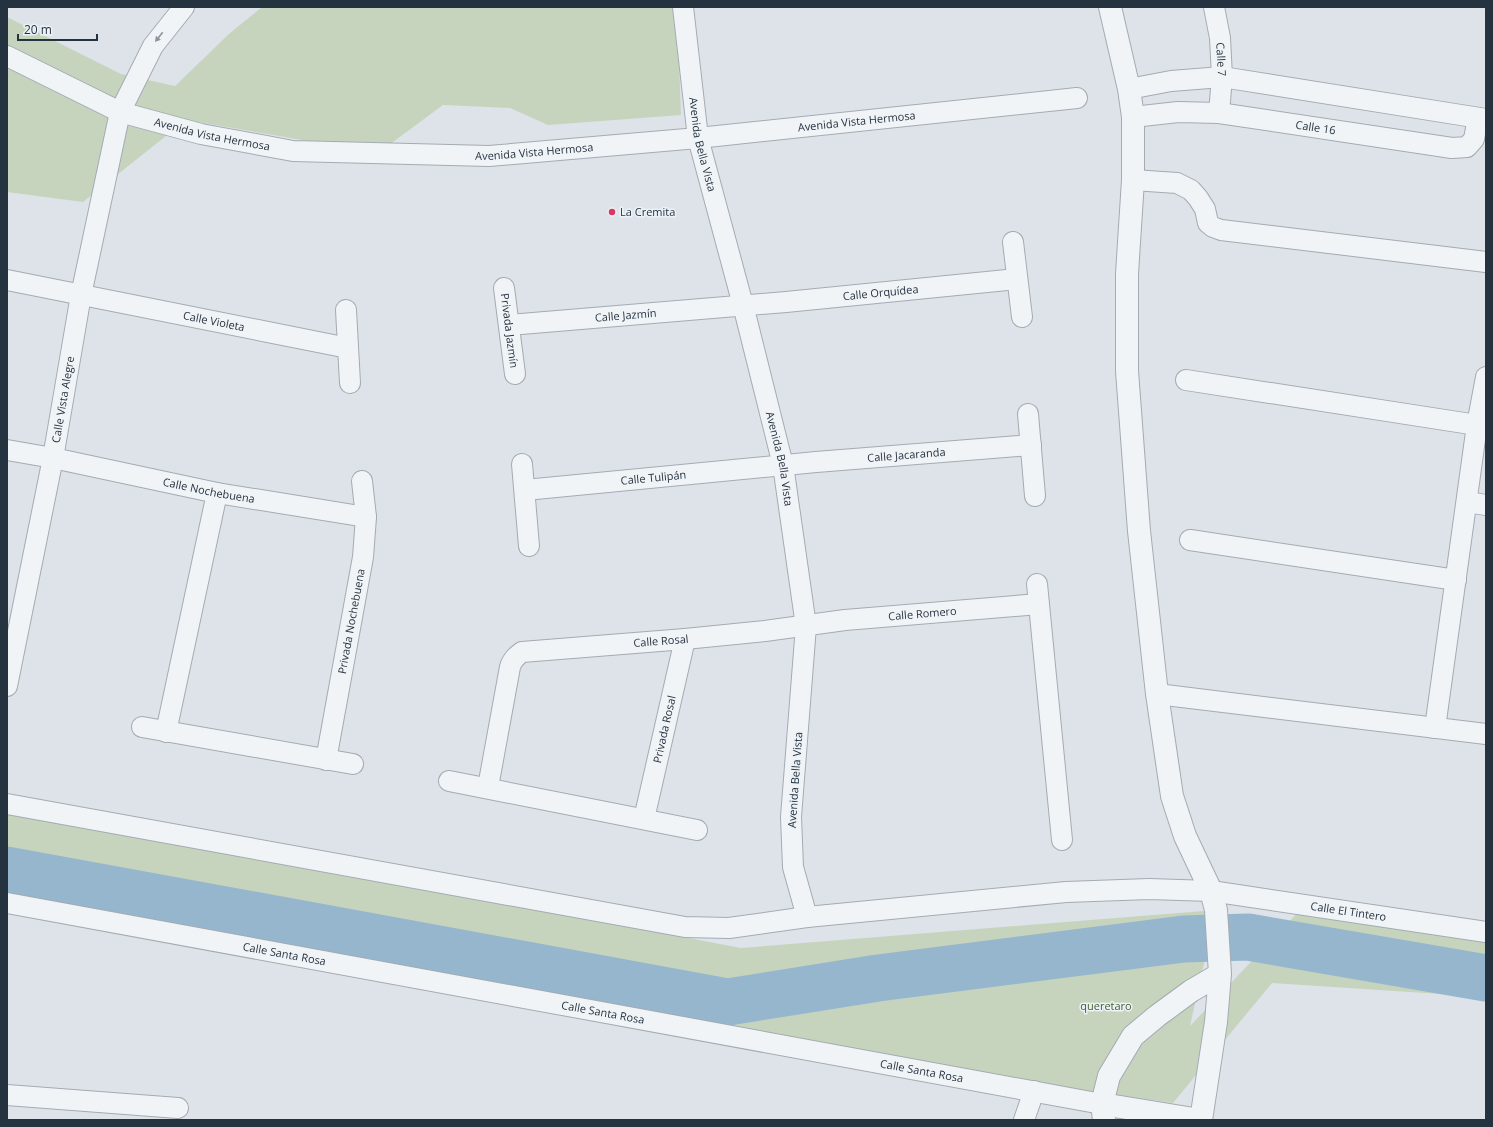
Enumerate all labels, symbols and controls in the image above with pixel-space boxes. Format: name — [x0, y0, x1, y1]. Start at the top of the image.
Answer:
scale bar — [18, 16, 97, 42]
text: 20 m — [24, 21, 52, 38]
one-way arrow — [155, 32, 164, 43]
street label: Calle 7 — [1213, 42, 1230, 77]
street label: Avenida Bella Vista — [686, 96, 720, 193]
street label: Avenida Vista Hermosa — [797, 107, 916, 134]
street label: Avenida Vista Hermosa — [153, 114, 271, 154]
street label: Calle 16 — [1295, 117, 1337, 137]
street label: Avenida Vista Hermosa — [475, 139, 594, 163]
place label: La Cremita — [620, 204, 675, 219]
marker: La Cremita — [607, 207, 617, 217]
street label: Calle Orquídea — [842, 281, 919, 303]
street label: Privada Jazmín — [498, 292, 522, 369]
street label: Calle Jazmín — [594, 305, 657, 325]
street label: Calle Violeta — [182, 307, 246, 334]
street label: Calle Vista Alegre — [48, 355, 77, 444]
street label: Avenida Bella Vista — [763, 410, 797, 507]
street label: Calle Jacaranda — [867, 444, 946, 465]
street label: Calle Tulipán — [620, 467, 687, 488]
street label: Calle Nochebuena — [162, 474, 256, 506]
street label: Privada Nochebuena — [334, 567, 368, 675]
street label: Calle Romero — [888, 603, 958, 623]
street label: Calle Rosal — [633, 631, 689, 650]
street label: Privada Rosal — [649, 694, 679, 764]
street label: Avenida Bella Vista — [784, 731, 805, 829]
street label: Calle El Tintero — [1310, 898, 1388, 924]
street label: Calle Santa Rosa — [242, 938, 327, 968]
street label: Calle Santa Rosa — [560, 997, 646, 1027]
park label: queretaro — [1080, 998, 1132, 1013]
street label: Calle Santa Rosa — [879, 1055, 965, 1085]

